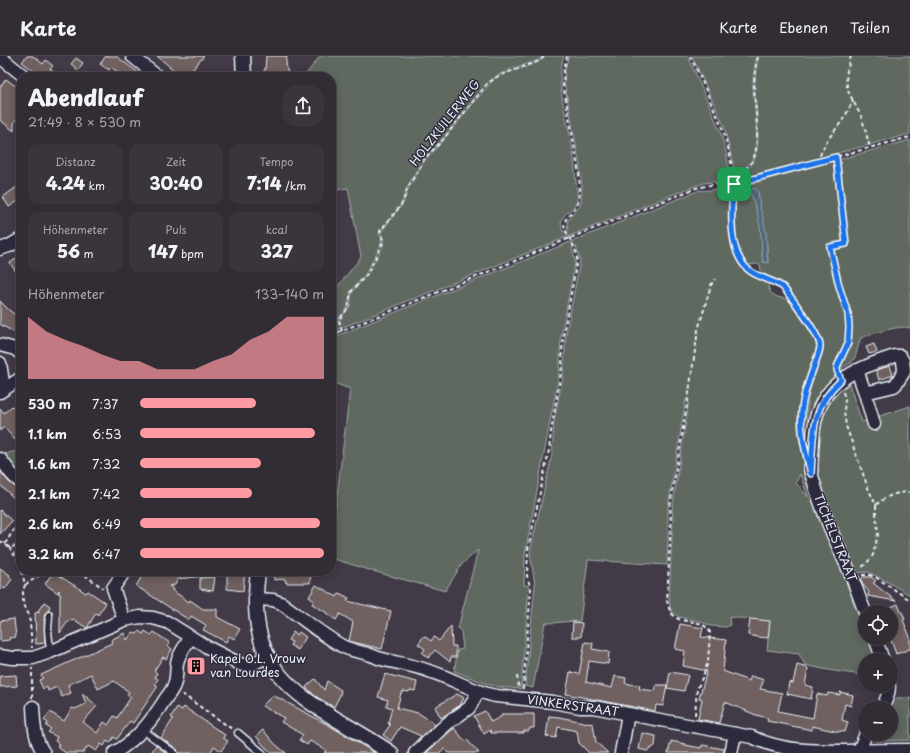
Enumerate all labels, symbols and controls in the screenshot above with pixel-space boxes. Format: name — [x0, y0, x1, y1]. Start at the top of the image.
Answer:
text: Karte — [20, 14, 77, 42]
text: Karte — [719, 17, 757, 38]
text: Ebenen — [779, 17, 828, 38]
text: Teilen — [850, 17, 890, 38]
street label: HOLZKUILERWEG — [405, 75, 484, 169]
text: Abendlauf — [28, 80, 143, 113]
button: share — [282, 85, 324, 127]
text: 21:49 · 8 × 530 m — [28, 112, 141, 131]
text: Distanz — [55, 153, 96, 170]
text: Zeit — [166, 153, 186, 170]
text: Tempo — [260, 153, 293, 170]
pin — [717, 167, 751, 201]
text: 4.24 — [46, 170, 85, 196]
text: 30:40 — [149, 170, 203, 196]
text: 7:14 — [247, 170, 282, 196]
icon: arrive — [723, 173, 745, 195]
text: km — [85, 177, 105, 194]
text: /km — [282, 177, 306, 194]
text: Höhenmeter — [43, 221, 108, 238]
text: Puls — [165, 221, 187, 238]
text: kcal — [266, 221, 288, 238]
text: 56 — [57, 238, 80, 264]
text: 147 — [148, 238, 177, 264]
text: 327 — [261, 238, 293, 264]
text: m — [80, 245, 94, 262]
text: bpm — [177, 245, 204, 262]
text: Höhenmeter — [28, 284, 105, 303]
text: 133–140 m — [255, 284, 324, 303]
text: 530 m — [28, 394, 71, 413]
text: 7:37 — [92, 394, 118, 413]
text: 1.1 km — [28, 424, 67, 443]
text: 6:53 — [92, 424, 122, 443]
text: 1.6 km — [28, 454, 70, 473]
text: 7:32 — [92, 454, 120, 473]
text: 2.1 km — [28, 484, 70, 503]
text: 7:42 — [92, 484, 120, 503]
street label: TICHELSTRAAT — [810, 491, 862, 585]
text: 2.6 km — [28, 514, 73, 533]
text: 6:49 — [92, 514, 121, 533]
text: 3.2 km — [28, 544, 74, 563]
text: 6:47 — [92, 544, 120, 563]
map controls — [858, 605, 898, 741]
button: locate — [858, 605, 898, 645]
place label: Kapel O.L. Vrouw van Lourdes — [210, 649, 306, 681]
button: + — [858, 653, 898, 693]
building icon: Kapel O.L. Vrouw van Lourdes — [185, 655, 207, 677]
street label: VINKERSTRAAT — [526, 690, 621, 720]
button: − — [858, 701, 898, 741]

